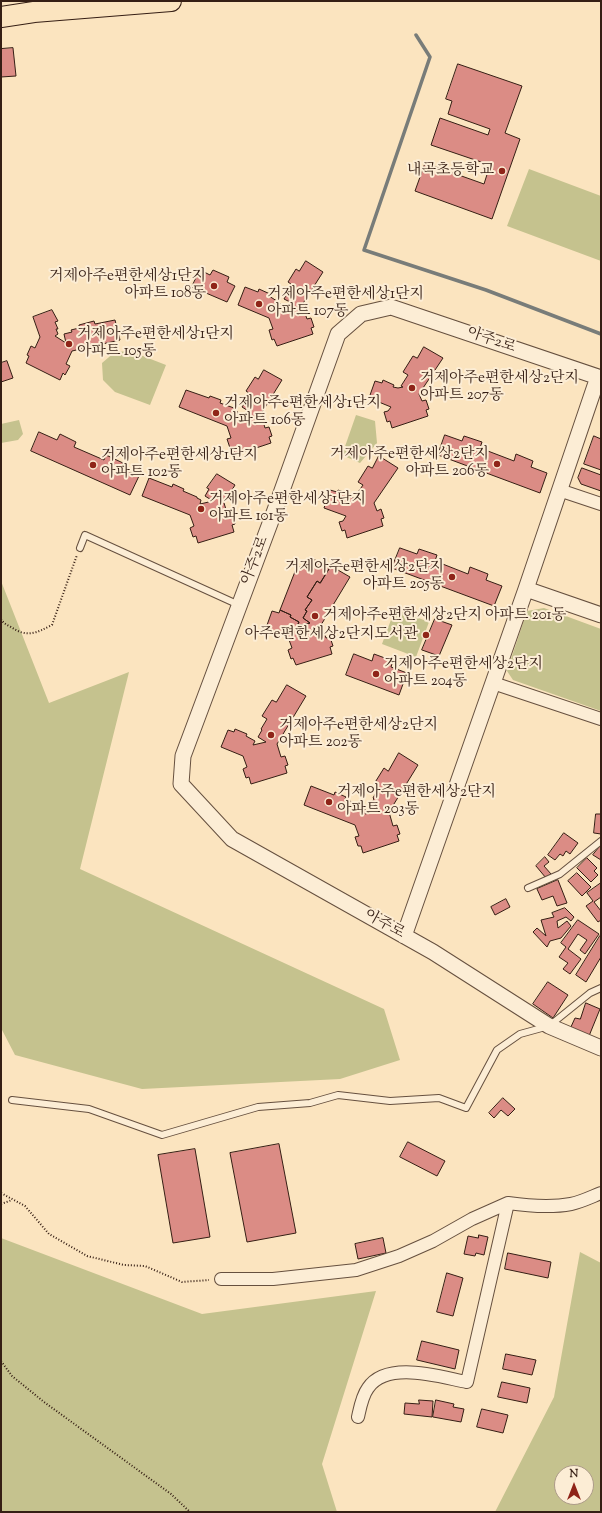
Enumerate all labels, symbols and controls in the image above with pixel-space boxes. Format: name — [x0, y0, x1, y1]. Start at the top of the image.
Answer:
place label: 내곡초등학교 — [407, 162, 494, 180]
marker: 내곡초등학교 — [497, 166, 507, 176]
place label: 거제아주e편한세상1단지 아파트 108동 — [49, 268, 206, 303]
marker: 거제아주e편한세상1단지 아파트 108동 — [209, 281, 219, 291]
place label: 거제아주e편한세상1단지 아파트 107동 — [267, 286, 424, 321]
marker: 거제아주e편한세상1단지 아파트 107동 — [254, 299, 264, 309]
street label: 아주2로 — [464, 324, 518, 358]
place label: 거제아주e편한세상1단지 아파트 105동 — [77, 326, 234, 361]
marker: 거제아주e편한세상1단지 아파트 105동 — [64, 339, 74, 349]
place label: 거제아주e편한세상2단지 아파트 207동 — [420, 370, 579, 405]
marker: 거제아주e편한세상2단지 아파트 207동 — [407, 383, 417, 393]
place label: 거제아주e편한세상1단지 아파트 106동 — [224, 395, 381, 430]
marker: 거제아주e편한세상1단지 아파트 106동 — [211, 408, 221, 418]
place label: 거제아주e편한세상2단지 아파트 206동 — [330, 446, 489, 481]
place label: 거제아주e편한세상1단지 아파트 102동 — [101, 447, 258, 482]
marker: 거제아주e편한세상2단지 아파트 206동 — [492, 459, 502, 469]
marker: 거제아주e편한세상1단지 아파트 102동 — [88, 460, 98, 470]
place label: 거제아주e편한세상1단지 아파트 101동 — [209, 491, 366, 526]
marker: 거제아주e편한세상1단지 아파트 101동 — [196, 504, 206, 514]
street label: 아주2로 — [239, 534, 273, 588]
place label: 거제아주e편한세상2단지 아파트 205동 — [285, 559, 444, 594]
marker: 거제아주e편한세상2단지 아파트 205동 — [447, 572, 457, 582]
place label: 거제아주e편한세상2단지 아파트 201동 — [323, 607, 566, 625]
marker: 거제아주e편한세상2단지 아파트 201동 — [310, 611, 320, 621]
place label: 아주e편한세상2단지도서관 — [245, 626, 418, 644]
marker: 아주e편한세상2단지도서관 — [421, 630, 431, 640]
place label: 거제아주e편한세상2단지 아파트 204동 — [384, 656, 543, 691]
marker: 거제아주e편한세상2단지 아파트 204동 — [371, 669, 381, 679]
place label: 거제아주e편한세상2단지 아파트 202동 — [279, 717, 438, 752]
marker: 거제아주e편한세상2단지 아파트 202동 — [266, 730, 276, 740]
place label: 거제아주e편한세상2단지 아파트 203동 — [337, 784, 496, 819]
marker: 거제아주e편한세상2단지 아파트 203동 — [324, 797, 334, 807]
street label: 아주로 — [361, 907, 407, 943]
north arrow — [554, 1465, 594, 1505]
text: N — [570, 1466, 578, 1482]

